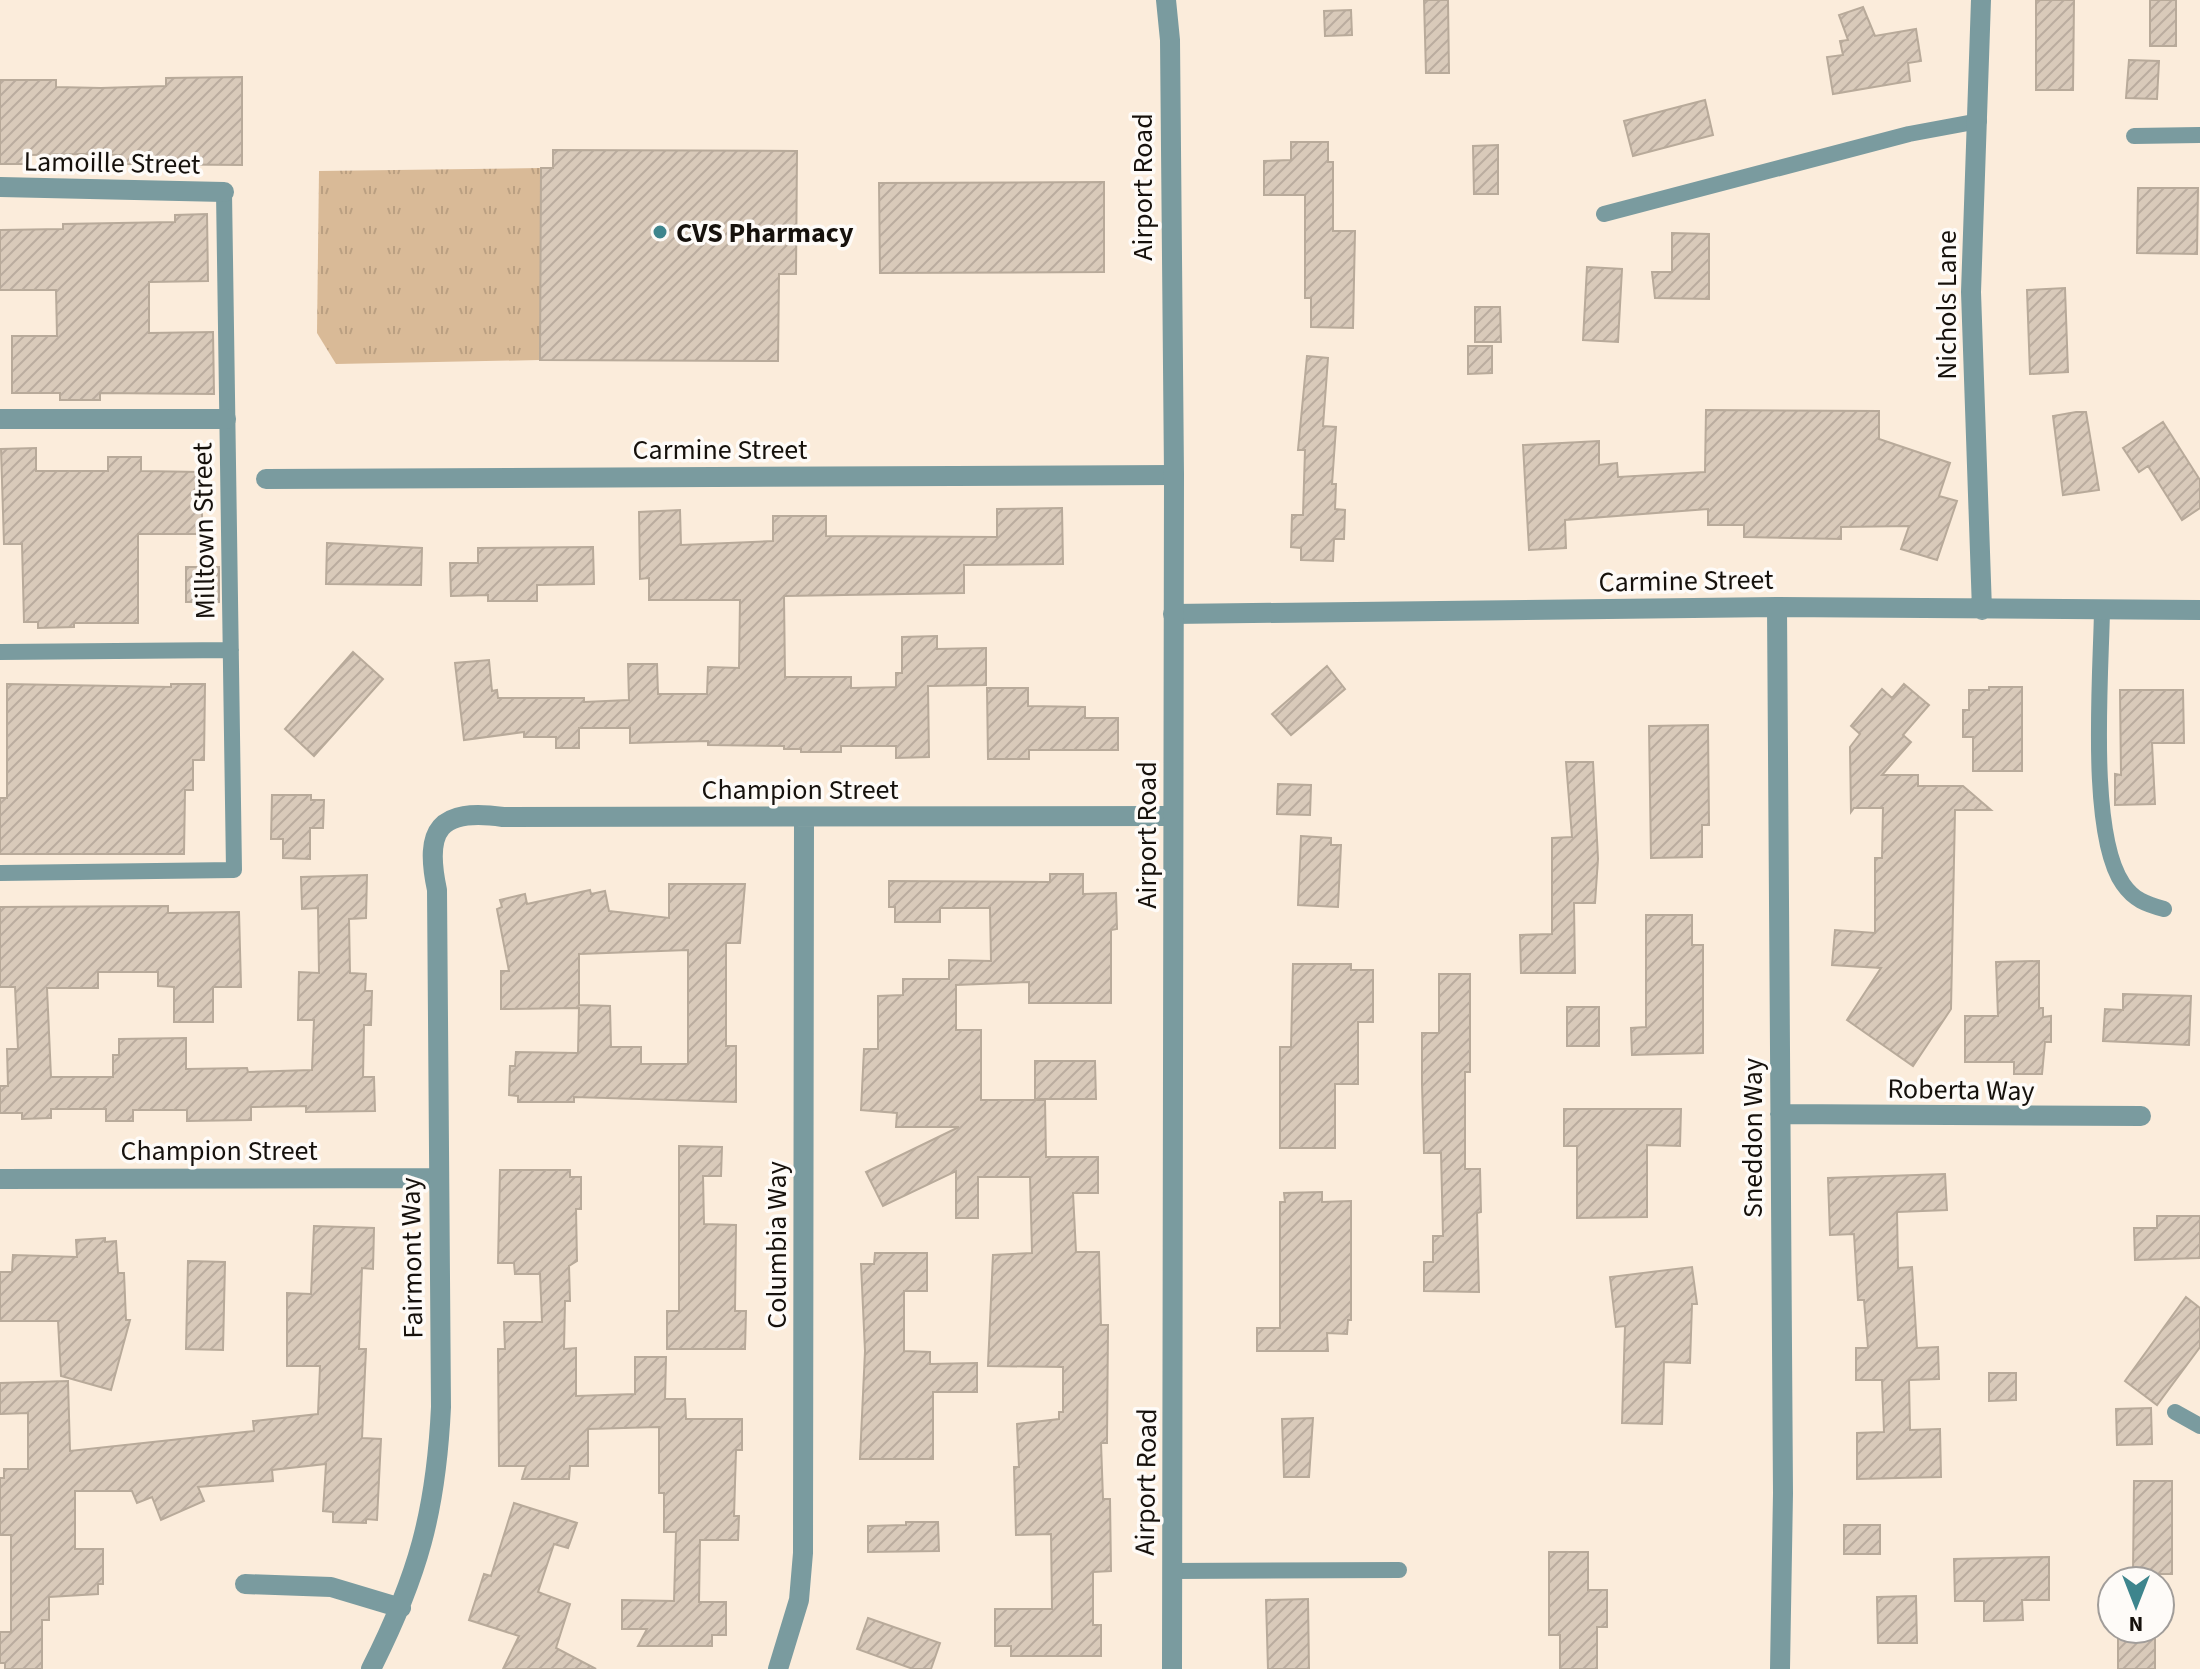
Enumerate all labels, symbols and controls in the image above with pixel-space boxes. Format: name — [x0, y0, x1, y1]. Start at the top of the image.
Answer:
street label: Airport Road — [1123, 113, 1163, 261]
street label: Lamoille Street — [23, 141, 201, 185]
place label: CVS Pharmacy — [676, 213, 854, 253]
marker: CVS Pharmacy — [651, 223, 669, 241]
street label: Nichols Lane — [1927, 230, 1967, 380]
street label: Carmine Street — [633, 430, 808, 470]
street label: Milltown Street — [182, 442, 226, 620]
street label: Carmine Street — [1598, 559, 1774, 603]
street label: Airport Road — [1127, 761, 1167, 909]
street label: Champion Street — [701, 770, 899, 810]
street label: Sneddon Way — [1733, 1058, 1773, 1218]
street label: Roberta Way — [1887, 1069, 2035, 1111]
street label: Champion Street — [120, 1131, 318, 1171]
street label: Columbia Way — [757, 1161, 797, 1329]
street label: Fairmont Way — [391, 1177, 433, 1339]
street label: Airport Road — [1125, 1408, 1167, 1556]
north arrow — [2096, 1565, 2176, 1645]
text: N — [2129, 1608, 2143, 1640]

